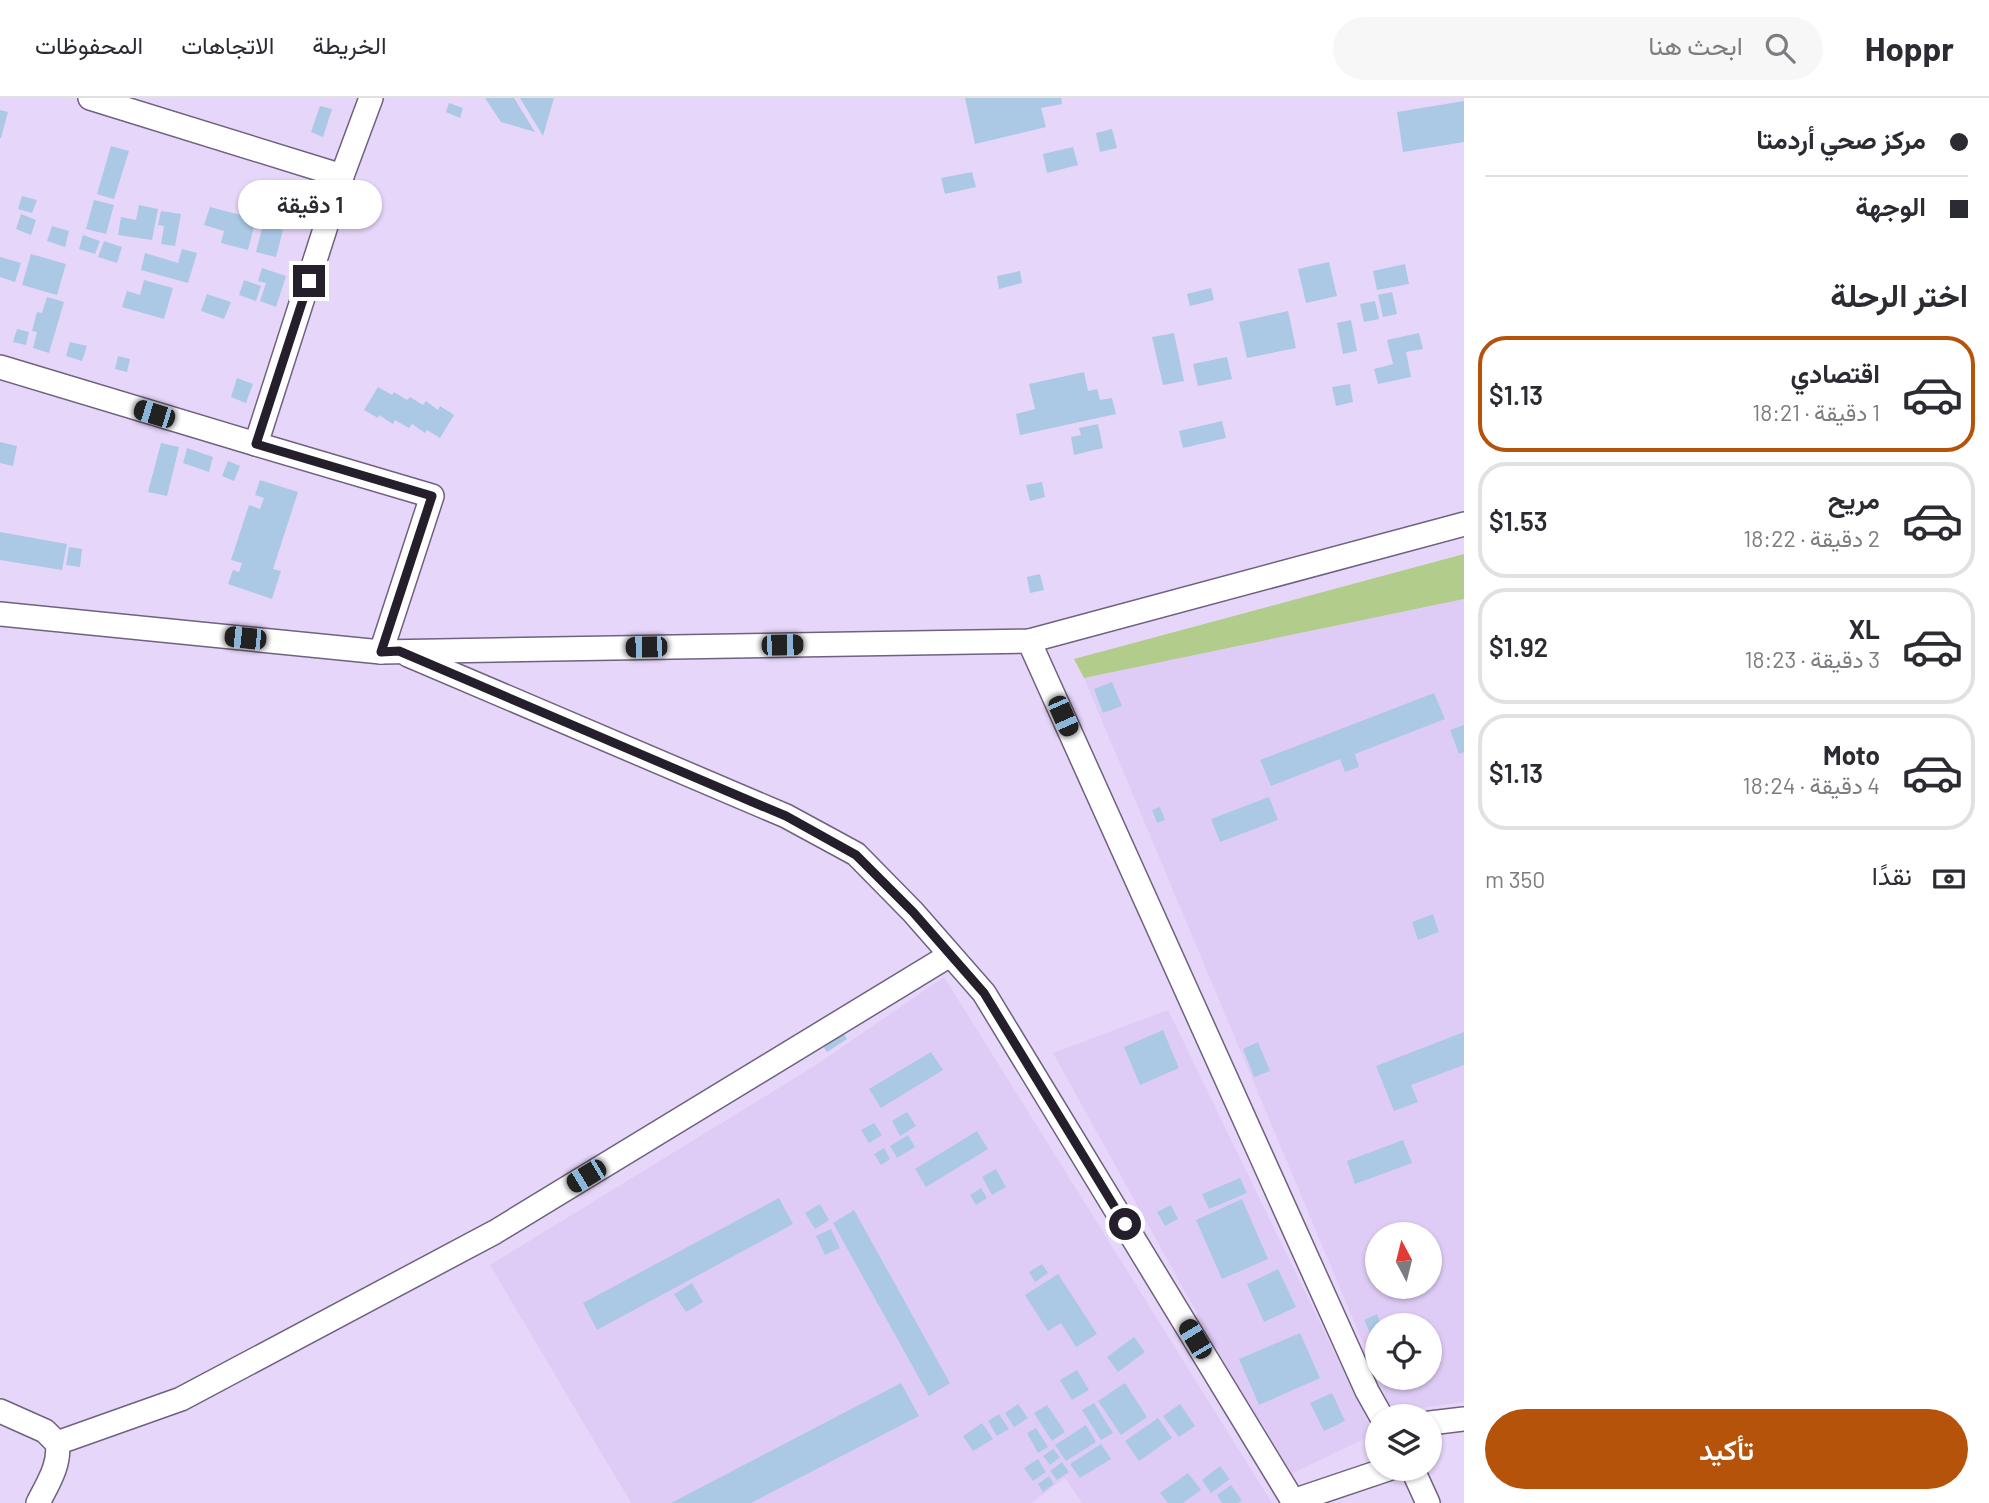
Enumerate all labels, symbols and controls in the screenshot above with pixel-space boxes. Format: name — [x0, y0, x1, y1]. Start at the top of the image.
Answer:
search box — [1333, 17, 1823, 80]
text: Hoppr — [1865, 28, 1954, 68]
text: ابحث هنا — [1648, 29, 1743, 60]
icon: search — [1761, 29, 1799, 67]
text: المحفوظات — [35, 30, 143, 59]
text: الاتجاهات — [181, 30, 274, 59]
text: الخريطة — [312, 30, 387, 59]
text: مركز صحي أردمتا — [1756, 123, 1926, 154]
callout: 1 دقيقة — [237, 180, 381, 228]
text: 1 دقيقة — [277, 190, 343, 218]
text: الوجهة — [1855, 190, 1926, 221]
route end — [293, 265, 325, 297]
text: اختر الرحلة — [1830, 275, 1968, 313]
text: اقتصادي — [1791, 357, 1880, 388]
icon: car — [1901, 363, 1964, 426]
text: $1.13 — [1489, 379, 1543, 410]
car — [131, 398, 178, 430]
text: 1 دقيقة · 18:21 — [1752, 398, 1880, 426]
text: مريح — [1828, 483, 1880, 514]
icon: car — [1901, 489, 1964, 552]
text: $1.53 — [1489, 505, 1548, 536]
text: 2 دقيقة · 18:22 — [1743, 524, 1880, 552]
text: XL — [1849, 613, 1880, 644]
icon: car — [1901, 615, 1964, 678]
car — [224, 625, 267, 651]
text: $1.92 — [1489, 631, 1548, 662]
car — [761, 634, 804, 656]
car — [625, 636, 668, 658]
text: 3 دقيقة · 18:23 — [1744, 645, 1880, 673]
car — [1045, 693, 1082, 739]
text: Moto — [1823, 739, 1880, 770]
icon: car — [1901, 741, 1964, 804]
text: $1.13 — [1489, 757, 1543, 788]
text: 4 دقيقة · 18:24 — [1743, 771, 1880, 799]
text: نقدًا — [1872, 859, 1912, 890]
icon: cash — [1930, 860, 1968, 898]
text: 350 m — [1485, 865, 1545, 893]
car — [563, 1156, 610, 1196]
route start — [1109, 1208, 1141, 1240]
north arrow — [1365, 1222, 1442, 1298]
map controls — [1365, 1222, 1442, 1481]
button: locate — [1365, 1313, 1442, 1390]
car — [1176, 1316, 1215, 1362]
button: layers — [1365, 1404, 1442, 1481]
button: تأكيد — [1485, 1409, 1968, 1489]

